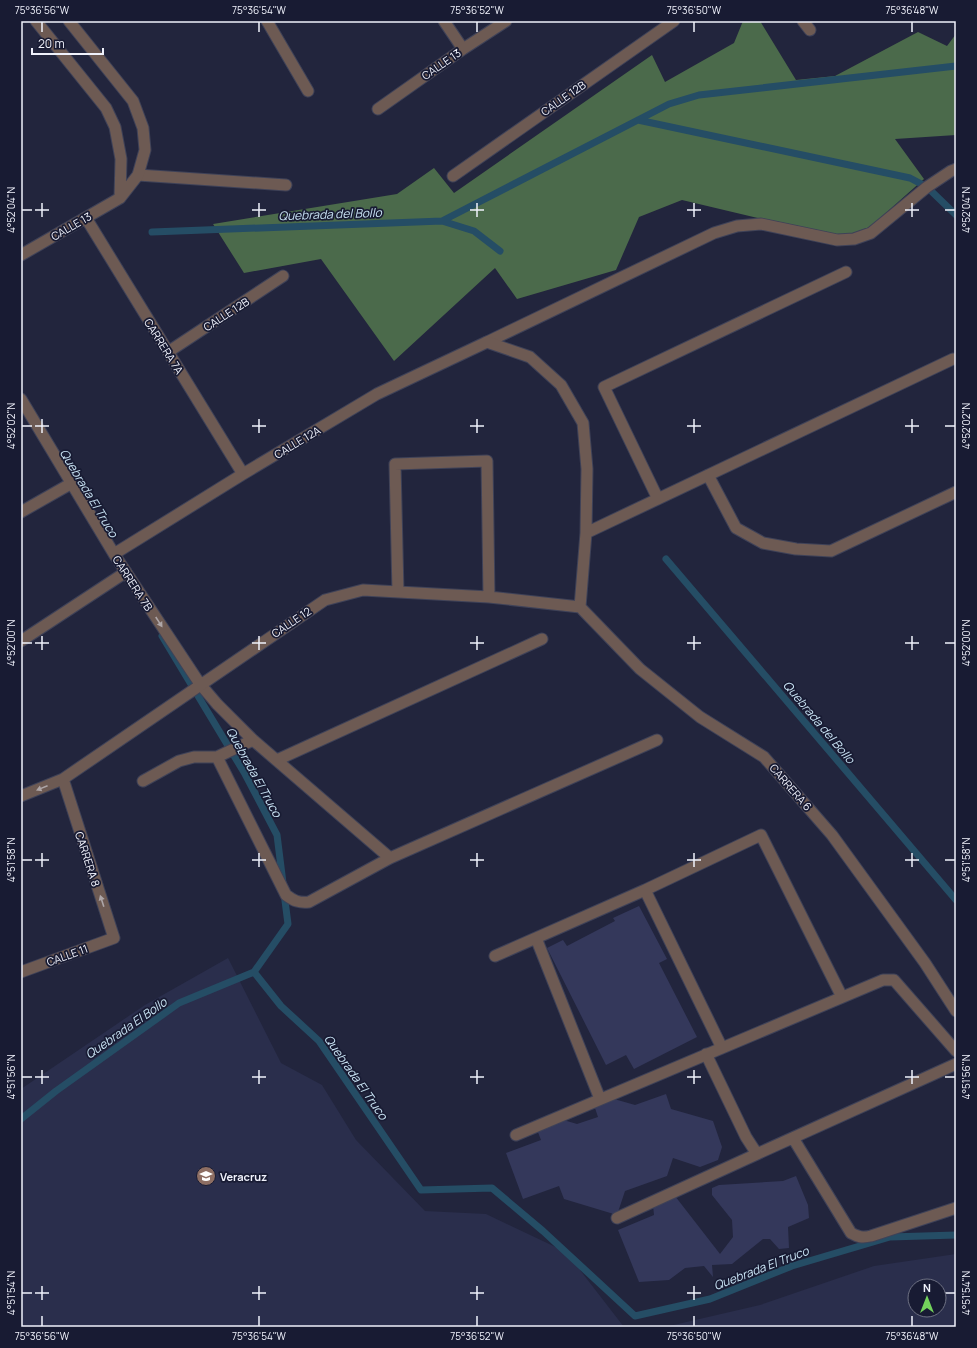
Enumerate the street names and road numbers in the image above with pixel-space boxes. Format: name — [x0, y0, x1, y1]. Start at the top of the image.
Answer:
street label: CALLE 13 — [418, 45, 464, 83]
street label: CALLE 12B — [538, 77, 589, 119]
street label: CALLE 13 — [48, 208, 94, 244]
street label: CALLE 12B — [200, 294, 252, 334]
street label: CARRERA 7A — [141, 315, 187, 377]
street label: CALLE 12A — [271, 422, 323, 462]
street label: CARRERA 7B — [110, 552, 157, 614]
street label: CALLE 12 — [268, 603, 314, 641]
street label: CARRERA 6 — [766, 760, 816, 814]
street label: CARRERA 8 — [72, 829, 104, 889]
street label: CALLE 11 — [44, 941, 90, 969]

